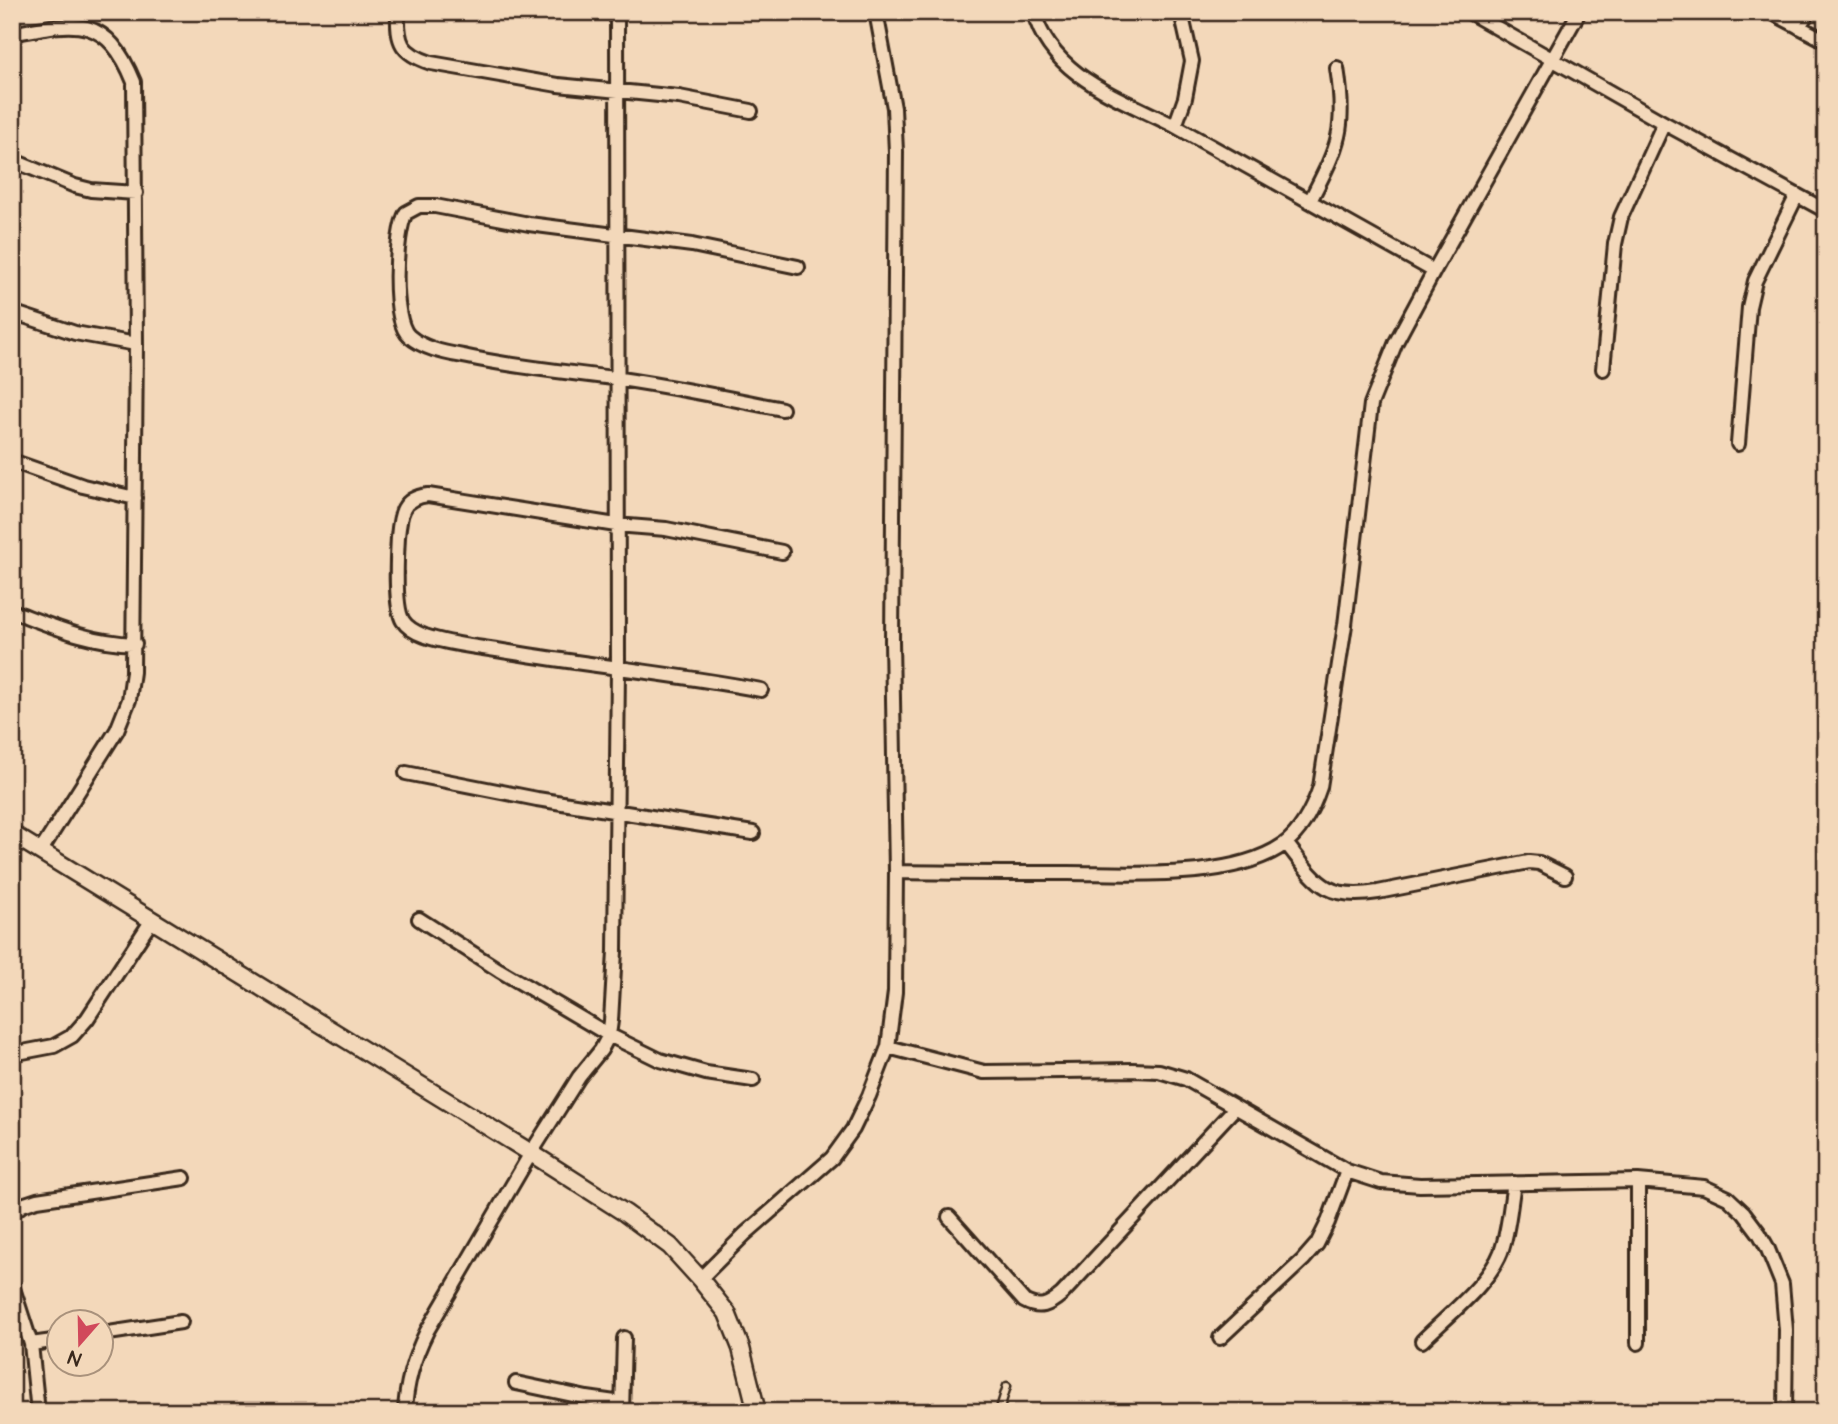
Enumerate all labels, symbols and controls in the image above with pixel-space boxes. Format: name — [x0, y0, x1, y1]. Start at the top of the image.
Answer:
north arrow — [46, 1308, 116, 1378]
text: N — [64, 1343, 85, 1372]

